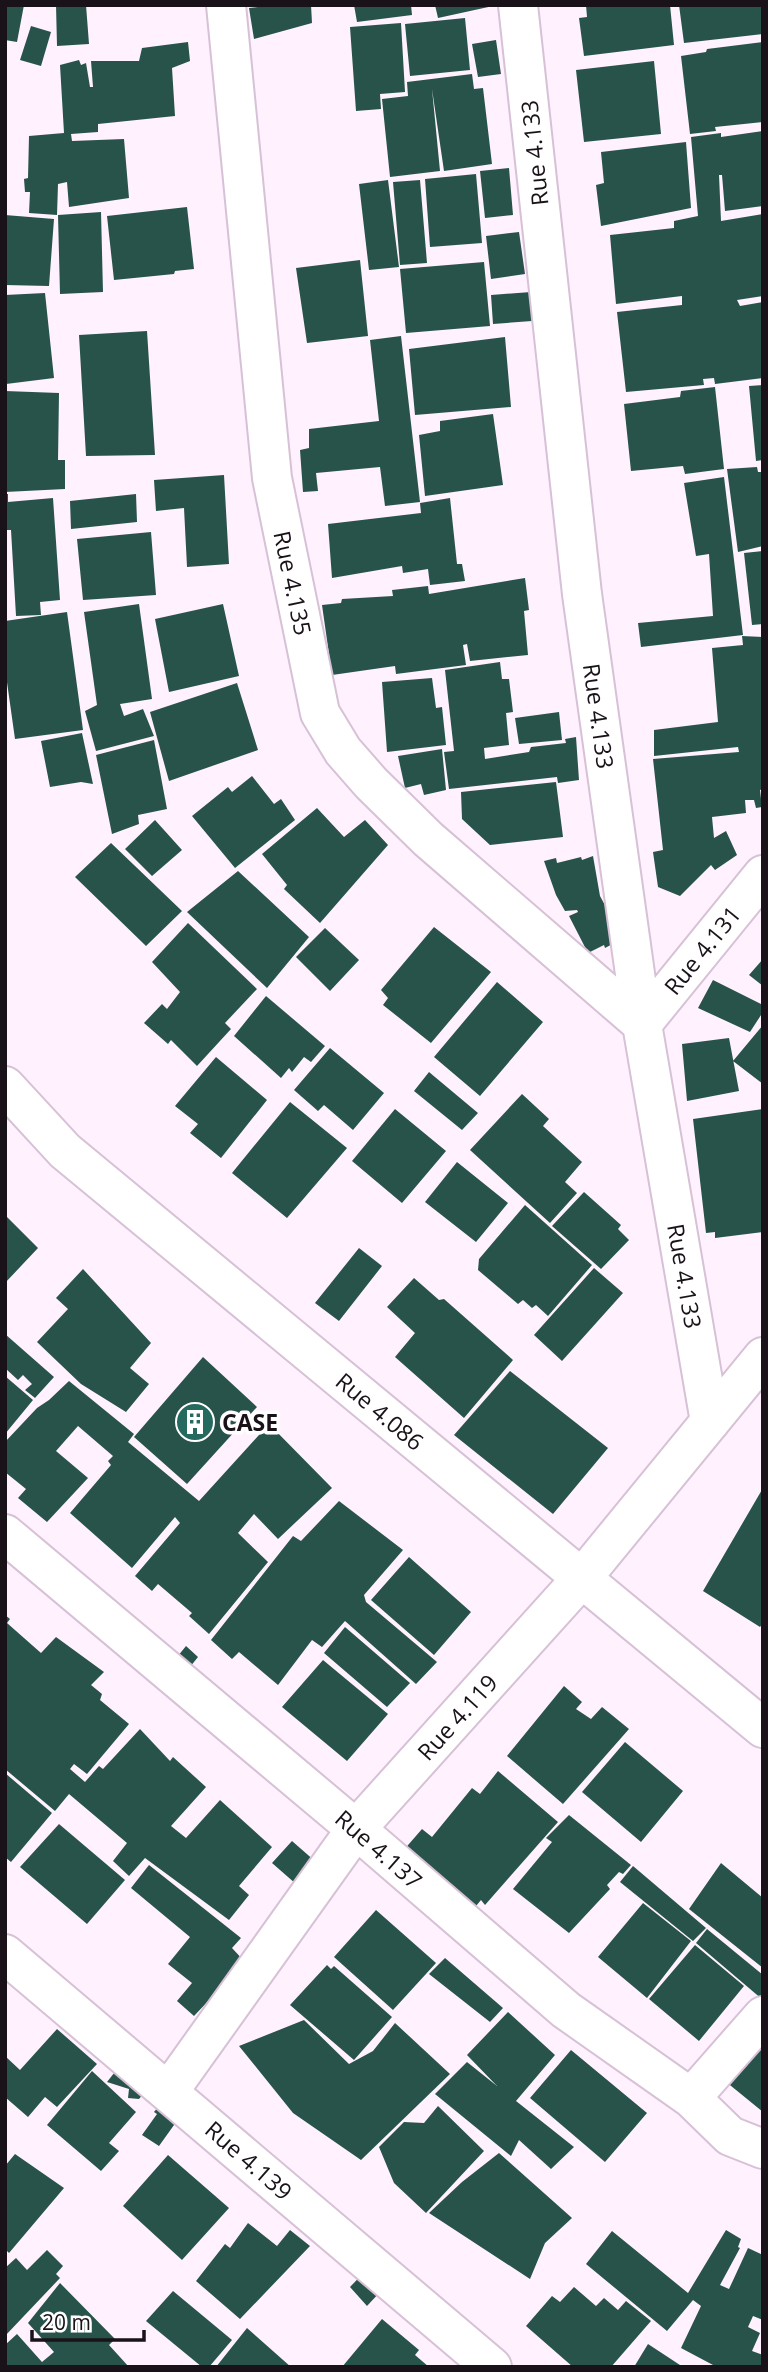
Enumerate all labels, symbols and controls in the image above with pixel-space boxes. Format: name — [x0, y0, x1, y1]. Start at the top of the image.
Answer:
street label: Rue 4.133 — [513, 99, 555, 207]
street label: Rue 4.135 — [266, 528, 320, 638]
street label: Rue 4.133 — [576, 661, 622, 771]
street label: Rue 4.131 — [656, 899, 748, 1001]
street label: Rue 4.133 — [660, 1221, 710, 1331]
street label: Rue 4.086 — [329, 1365, 431, 1457]
building icon: CASE — [174, 1401, 216, 1443]
place label: CASE — [222, 1406, 278, 1438]
street label: Rue 4.119 — [410, 1667, 504, 1767]
street label: Rue 4.137 — [329, 1802, 429, 1896]
street label: Rue 4.139 — [199, 2113, 299, 2207]
scale bar — [32, 2298, 144, 2342]
text: 20 m — [42, 2308, 91, 2336]

